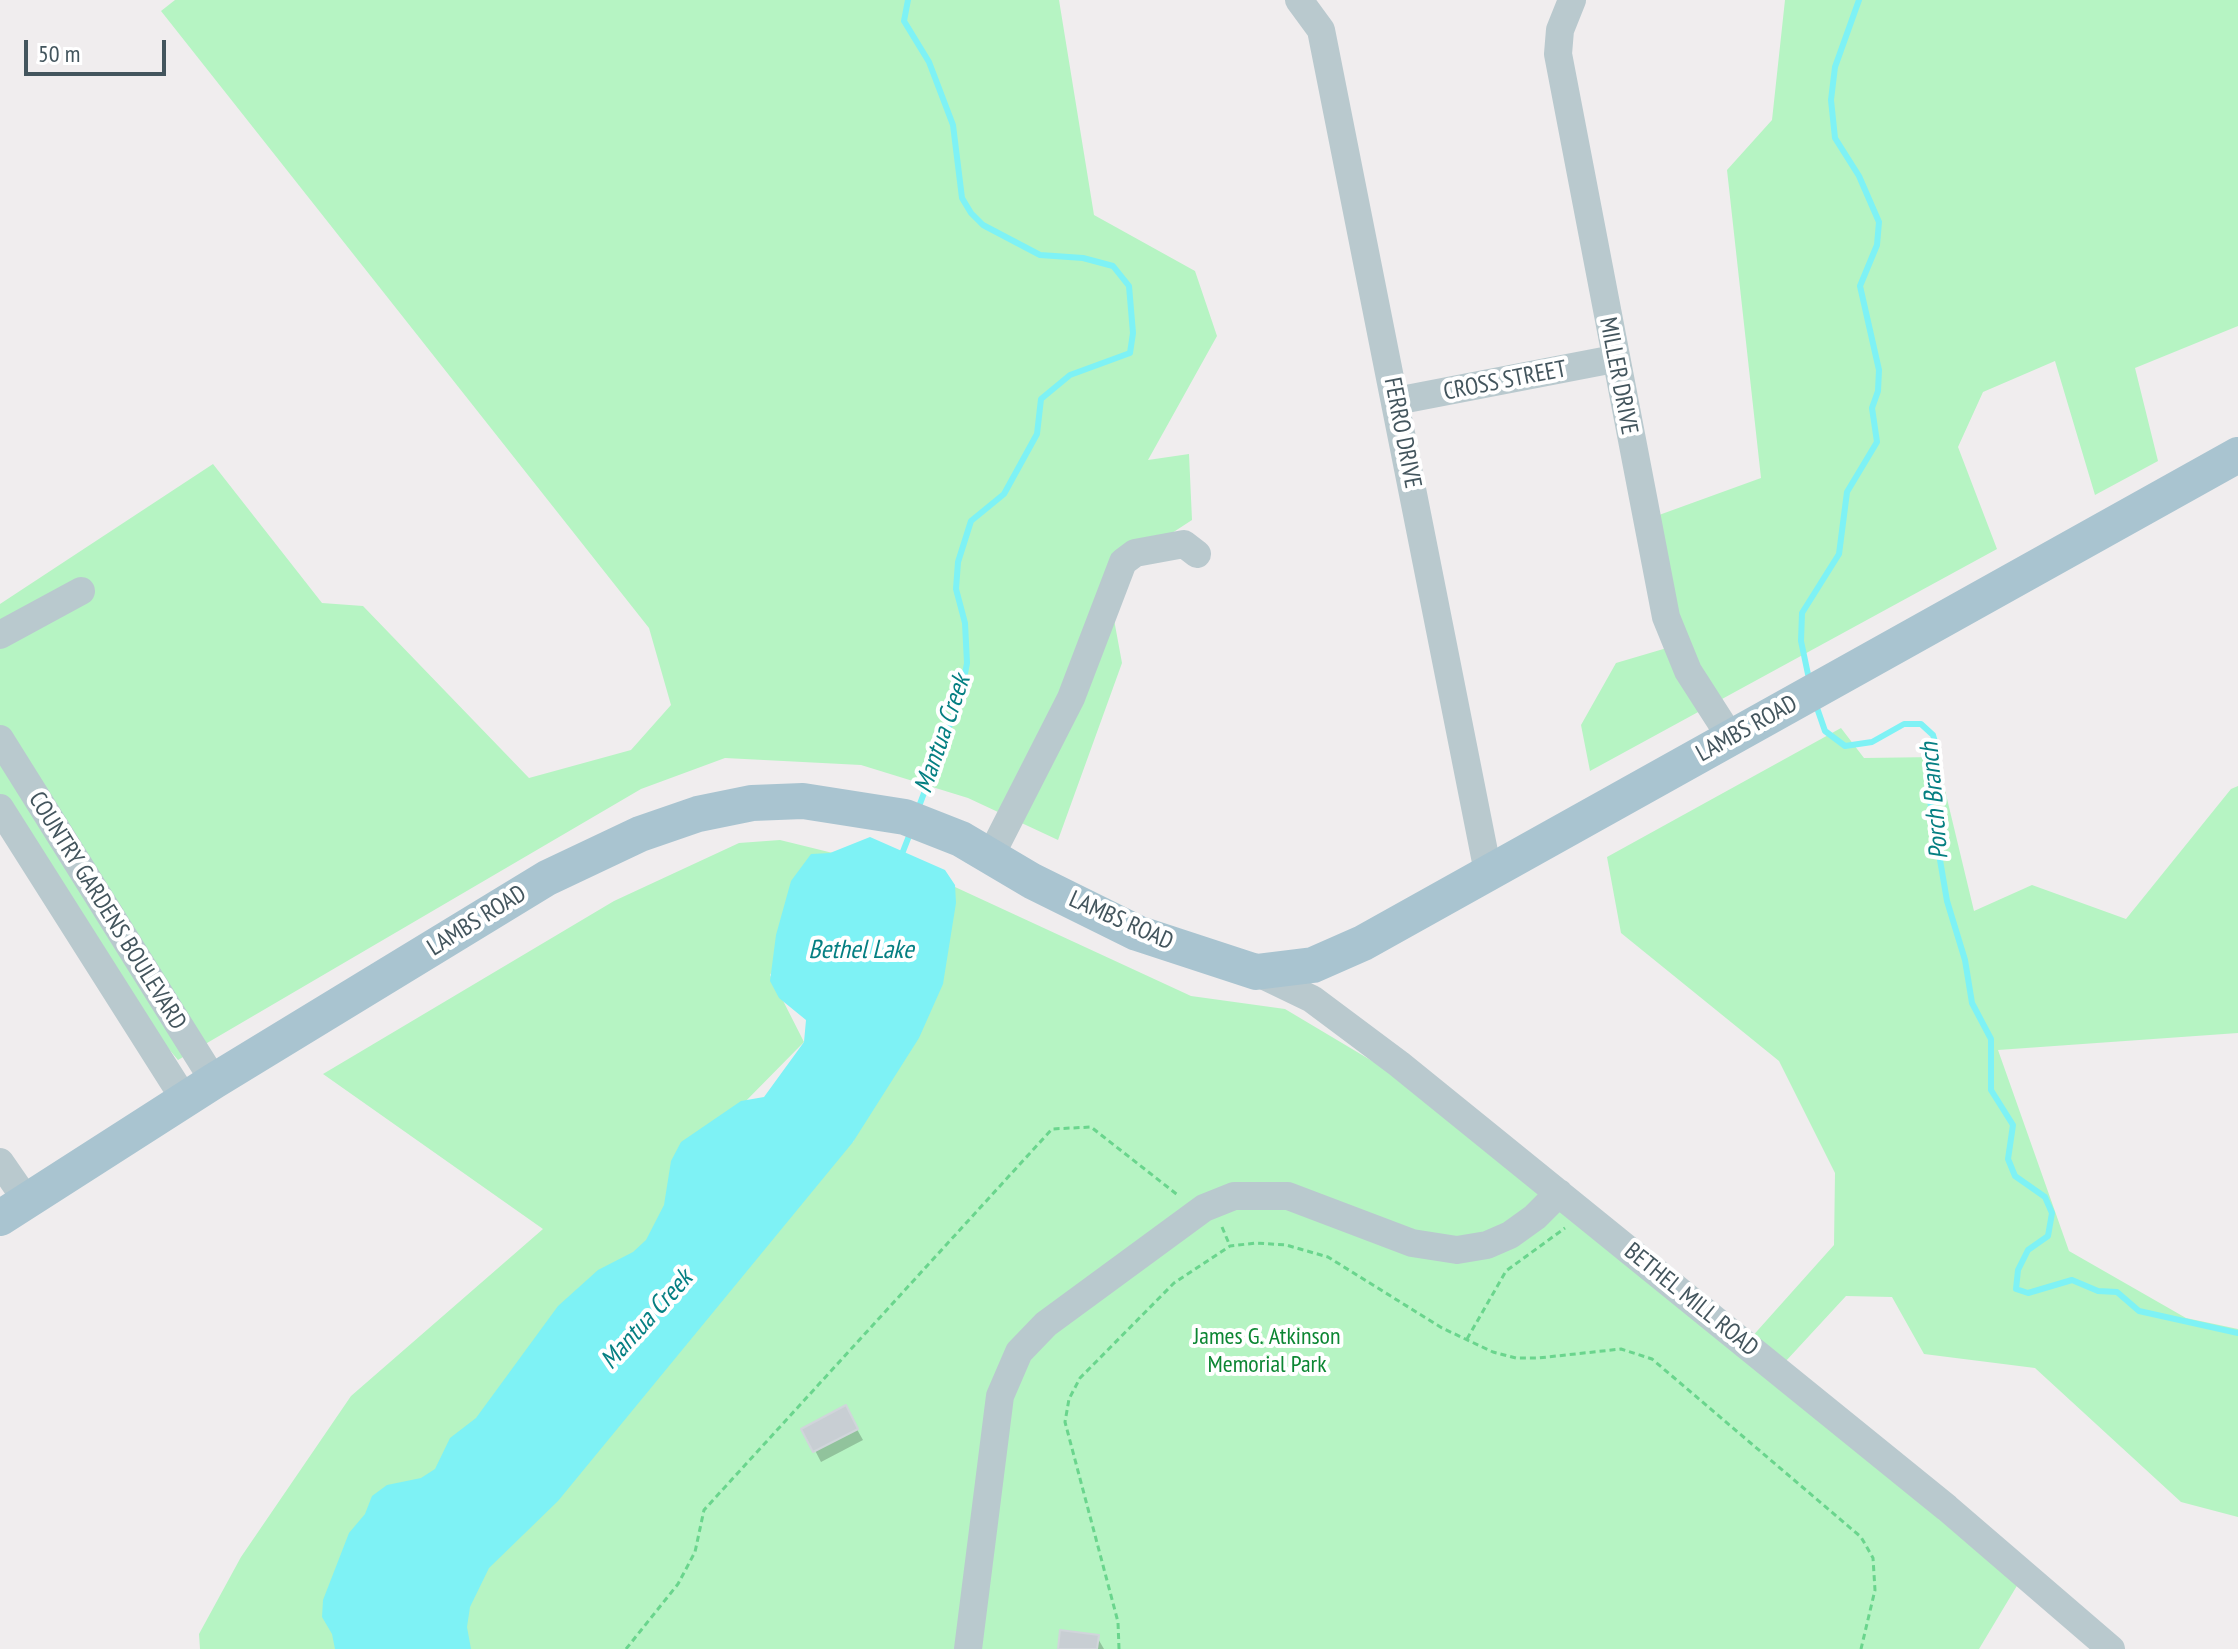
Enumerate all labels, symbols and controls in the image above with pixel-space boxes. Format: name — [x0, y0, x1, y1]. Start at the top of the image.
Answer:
scale bar — [28, 24, 170, 74]
text: 50 m — [38, 38, 80, 69]
street label: MILLER DRIVE — [1593, 315, 1643, 437]
street label: CROSS STREET — [1441, 355, 1569, 407]
street label: FERRO DRIVE — [1377, 375, 1427, 491]
water label: Mantua Creek — [908, 671, 978, 797]
street label: LAMBS ROAD — [1692, 690, 1802, 768]
water label: Porch Branch — [1914, 741, 1956, 861]
street label: COUNTRY GARDENS BOULEVARD — [22, 787, 192, 1035]
street label: LAMBS ROAD — [422, 879, 532, 963]
street label: LAMBS ROAD — [1064, 885, 1178, 957]
water label: Bethel Lake — [808, 935, 914, 967]
street label: BETHEL MILL ROAD — [1618, 1237, 1764, 1363]
water label: Mantua Creek — [594, 1264, 700, 1376]
park label: James G. Atkinson Memorial Park — [1194, 1323, 1340, 1379]

